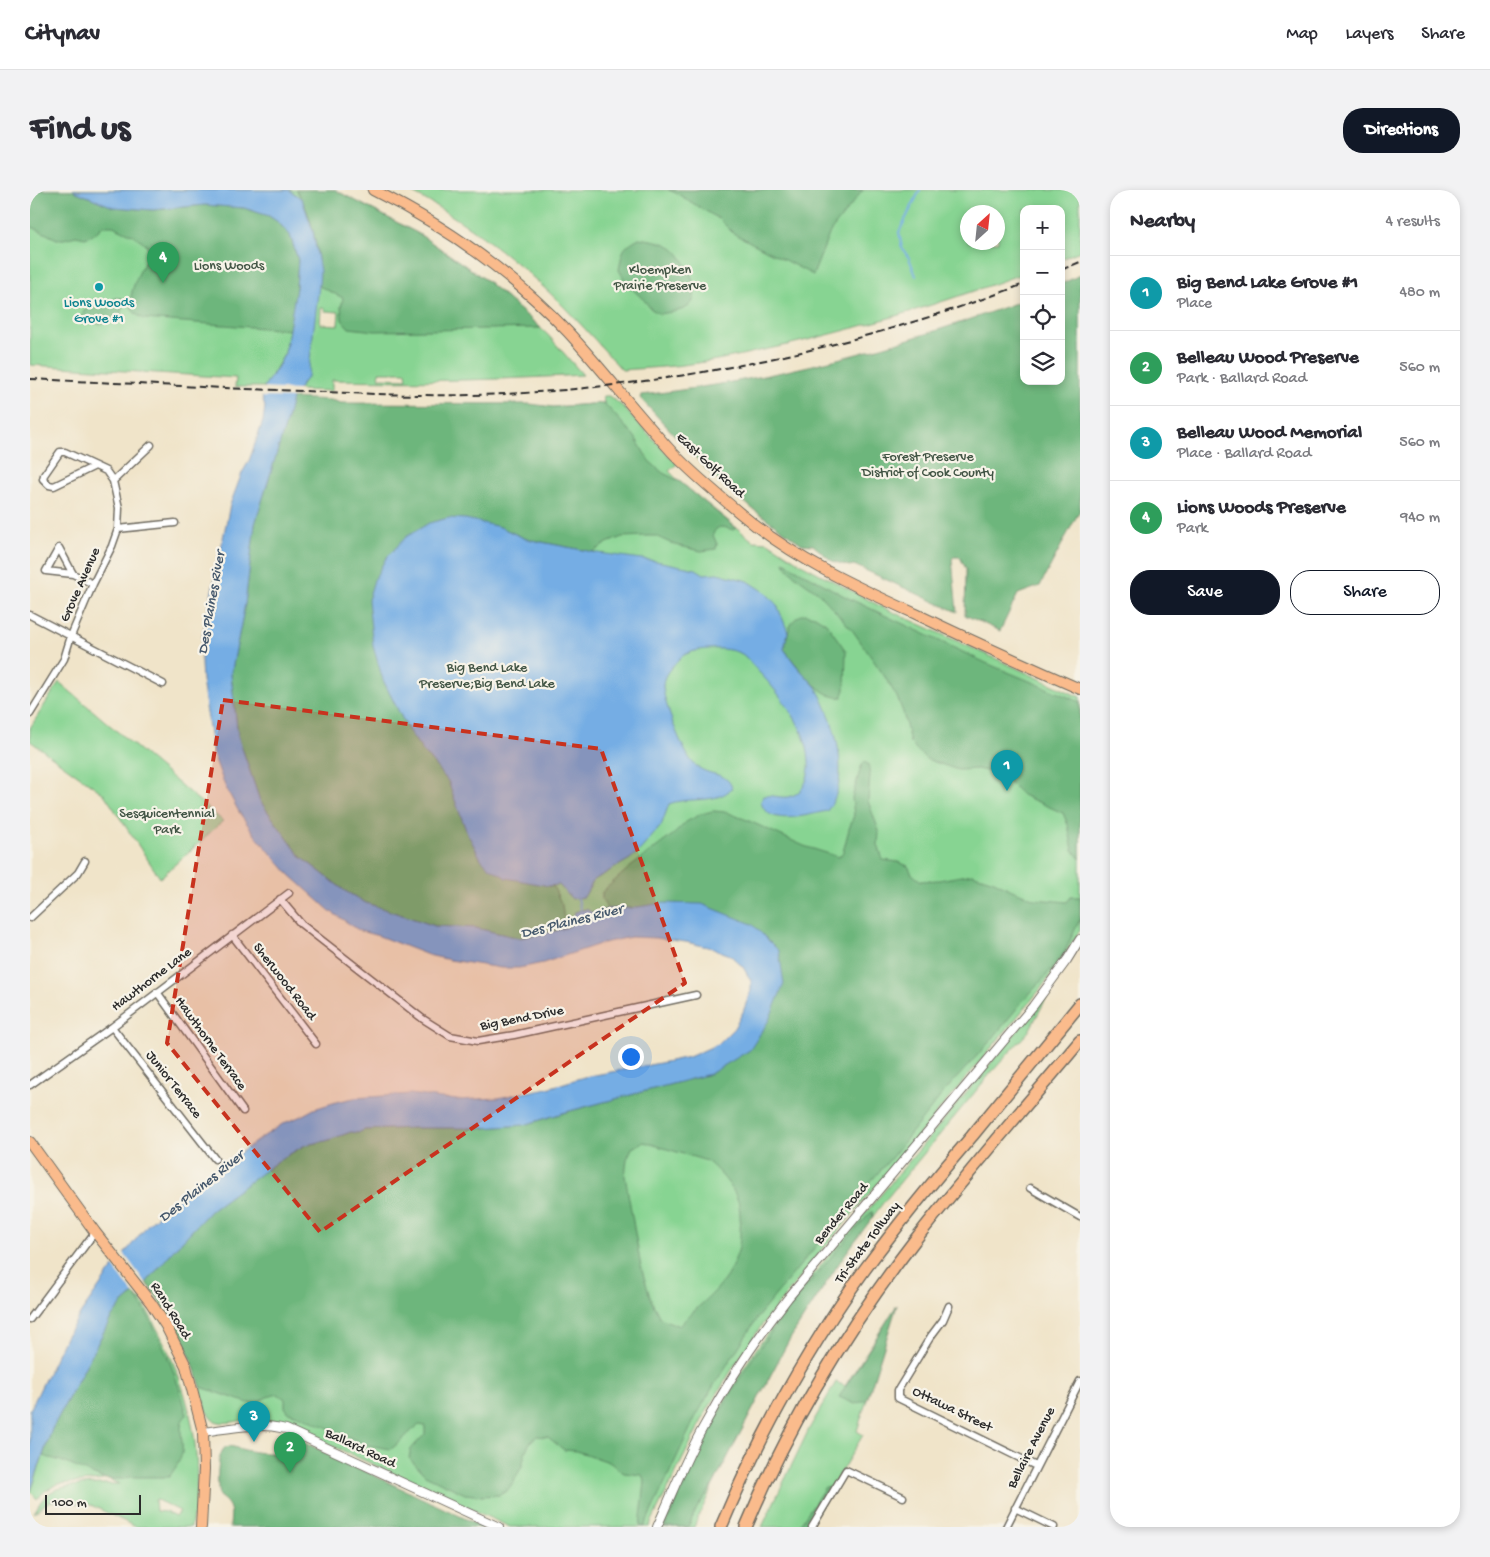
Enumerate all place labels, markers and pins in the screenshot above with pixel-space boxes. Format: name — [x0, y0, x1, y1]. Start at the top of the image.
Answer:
pin: 4 — [147, 242, 179, 283]
marker: Lions Woods Grove #1 — [93, 281, 105, 293]
place label: Lions Woods Grove #1 — [64, 295, 135, 328]
pin: 1 — [991, 750, 1023, 791]
pin: 3 — [238, 1401, 270, 1442]
pin: 2 — [274, 1432, 306, 1473]

